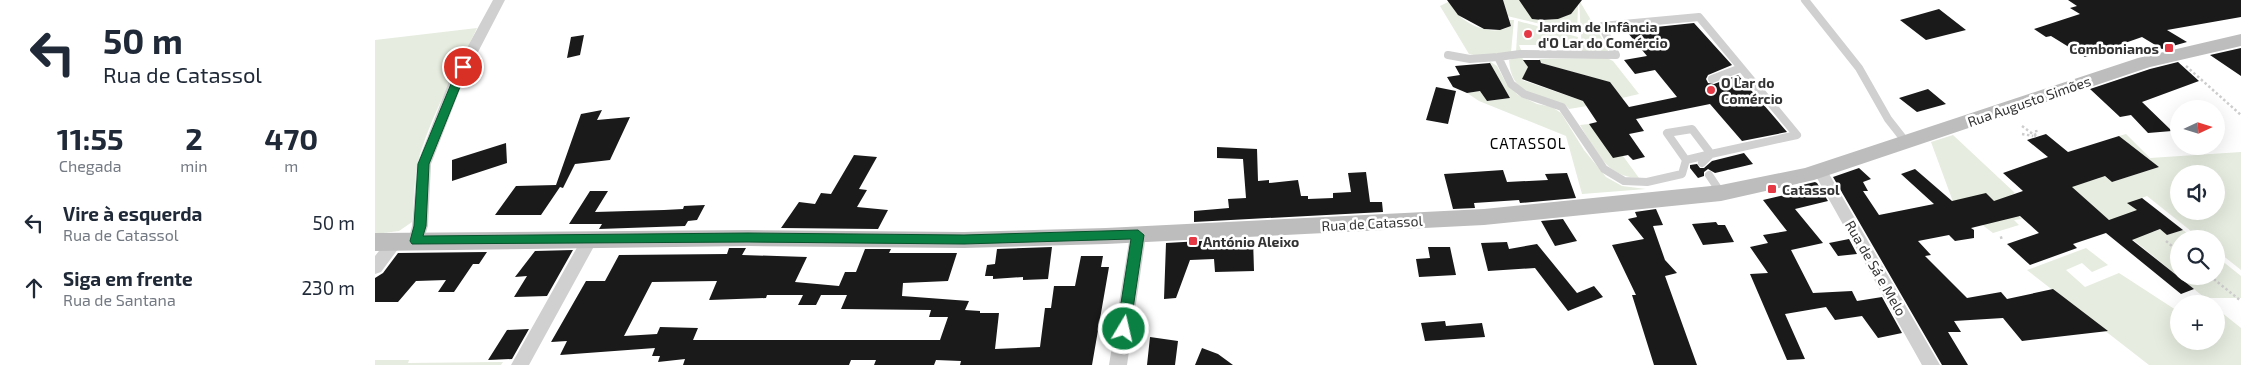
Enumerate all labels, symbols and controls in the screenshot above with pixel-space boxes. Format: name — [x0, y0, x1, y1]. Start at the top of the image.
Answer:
place label: Jardim de Infância d'O Lar do Comércio — [1538, 18, 1668, 51]
text: 50 m — [103, 19, 183, 61]
icon: left — [20, 20, 85, 85]
marker: Jardim de Infância d'O Lar do Comércio — [1522, 28, 1534, 40]
place label: Combonianos — [2069, 40, 2159, 57]
marker: Combonianos — [2163, 42, 2175, 54]
pin — [442, 46, 484, 88]
icon: arrive — [449, 53, 477, 81]
text: Rua de Catassol — [103, 61, 262, 87]
street label: Rua Augusto Simões — [1965, 72, 2093, 130]
place label: O Lar do Comércio — [1721, 74, 1783, 107]
marker: O Lar do Comércio — [1705, 84, 1717, 96]
north arrow — [2170, 100, 2225, 155]
map controls — [2170, 100, 2225, 350]
text: 11:55 — [57, 120, 124, 156]
text: 2 — [185, 120, 203, 156]
text: 470 — [264, 120, 318, 156]
district label: CATASSOL — [1490, 134, 1566, 152]
text: Chegada — [59, 156, 121, 175]
text: min — [180, 156, 208, 175]
text: m — [284, 156, 298, 175]
button: sound — [2170, 165, 2225, 220]
place label: Catassol — [1782, 181, 1840, 198]
marker: Catassol — [1766, 183, 1778, 195]
text: Vire à esquerda — [63, 202, 202, 225]
icon: left — [20, 209, 48, 237]
text: 50 m — [312, 211, 355, 234]
street label: Rua de Catassol — [1321, 212, 1424, 234]
street label: Rua de Sá e Melo — [1842, 217, 1910, 319]
text: Rua de Catassol — [63, 225, 179, 244]
button: search — [2170, 230, 2225, 285]
place label: António Aleixo — [1203, 233, 1299, 250]
marker: António Aleixo — [1187, 235, 1199, 247]
text: Siga em frente — [63, 267, 193, 290]
icon: ahead — [20, 274, 48, 302]
text: 230 m — [301, 276, 355, 299]
text: Rua de Santana — [63, 290, 176, 309]
button: + — [2170, 295, 2225, 350]
position arrow — [1097, 302, 1149, 354]

